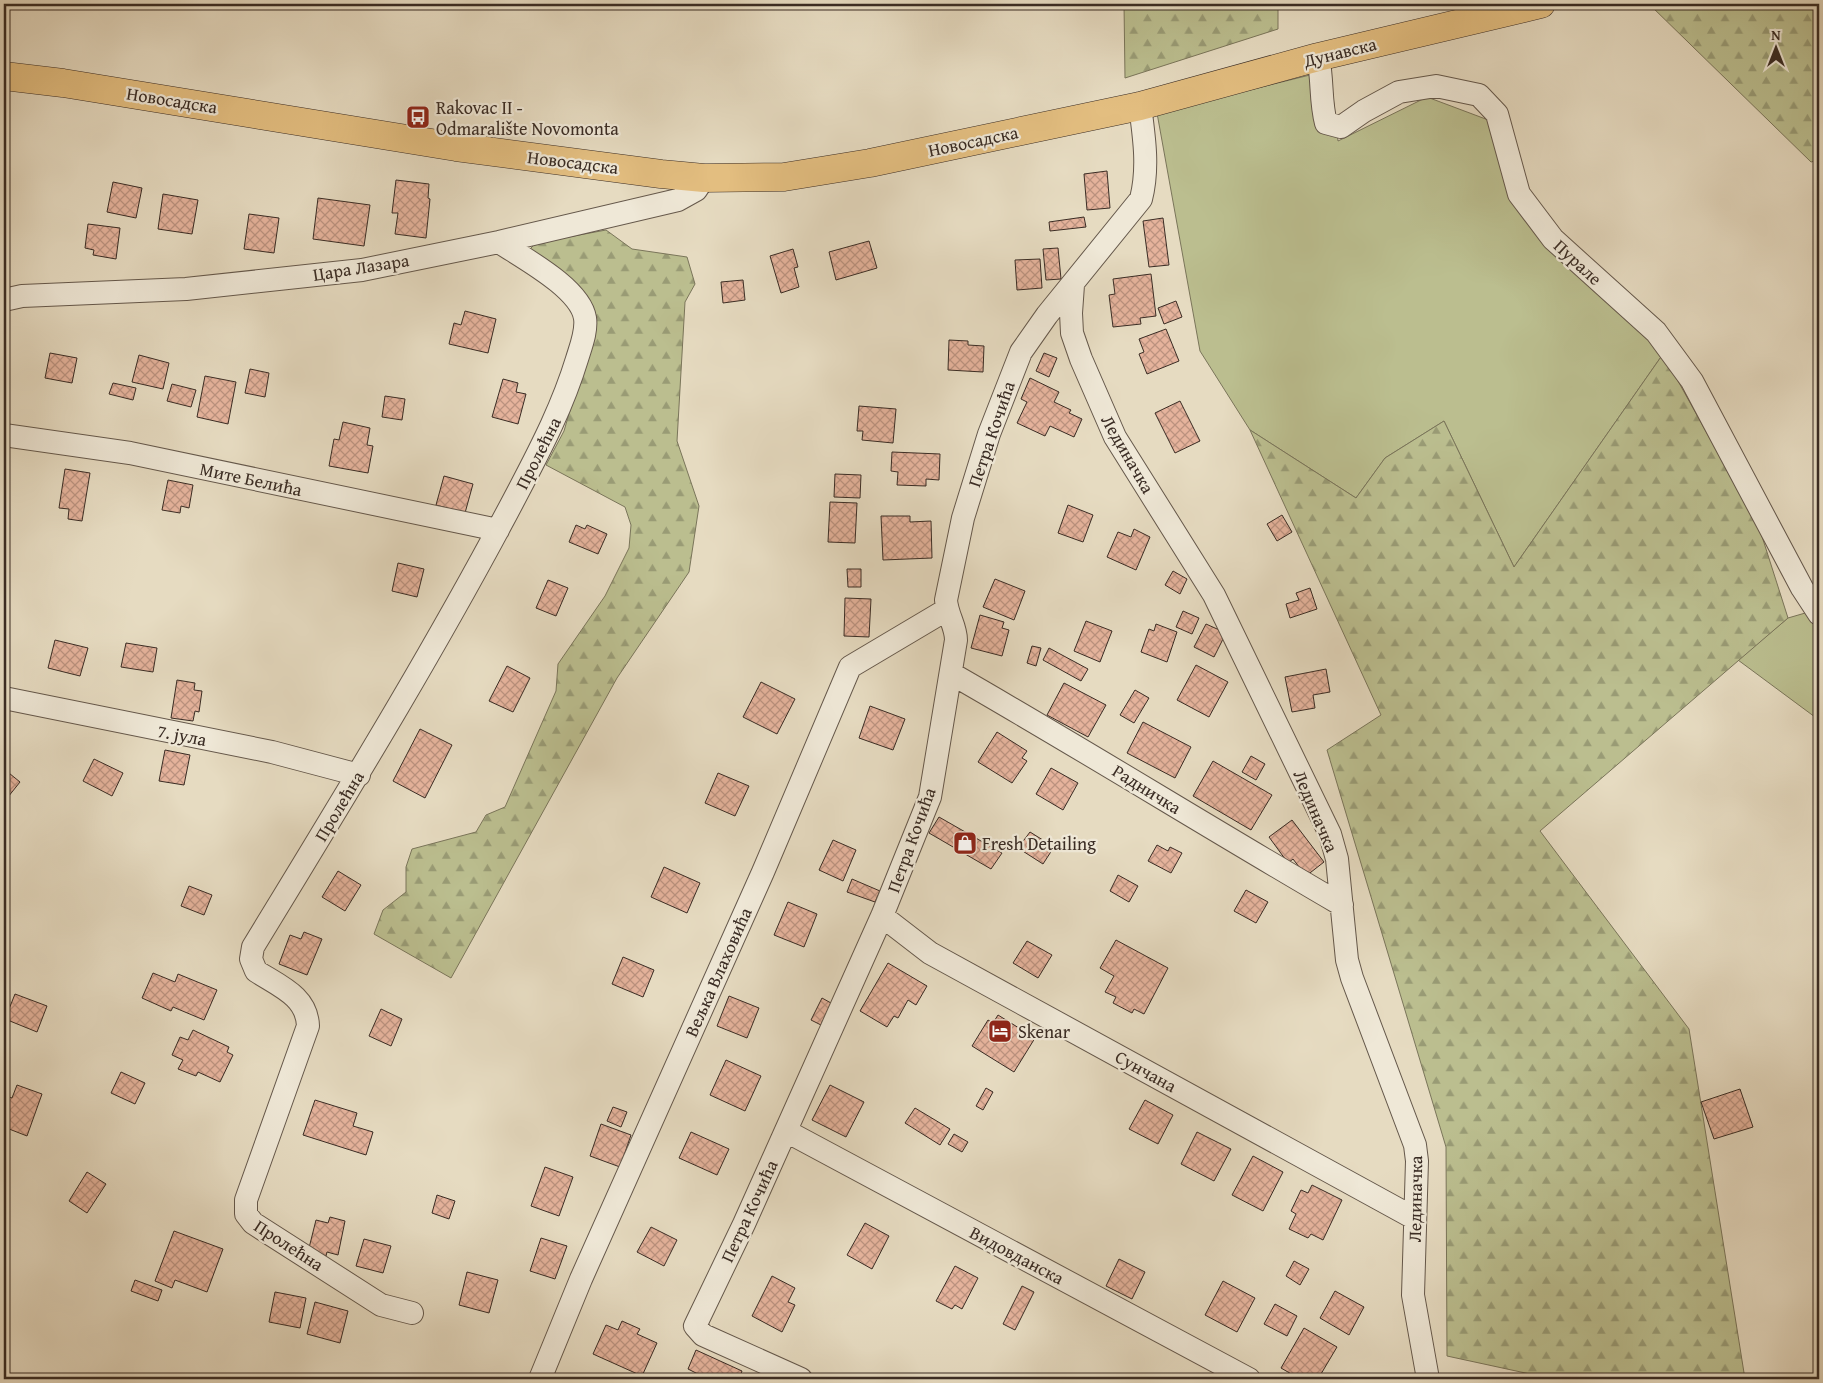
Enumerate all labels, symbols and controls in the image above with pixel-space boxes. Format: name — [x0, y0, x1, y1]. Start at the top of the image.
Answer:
north arrow — [1750, 22, 1800, 72]
text: N — [1771, 25, 1781, 45]
street label: Дунавска — [1300, 30, 1380, 74]
street label: Новосадска — [125, 80, 220, 121]
place label: Rakovac II - Odmaralište Novomonta — [436, 94, 619, 142]
bus stop icon: Rakovac II - Odmaralište Novomonta — [405, 104, 431, 130]
street label: Новосадска — [925, 118, 1021, 164]
street label: Новосадска — [526, 143, 620, 181]
street label: Пурале — [1548, 233, 1608, 291]
street label: Цара Лазара — [311, 246, 411, 288]
street label: Петра Кочића — [960, 377, 1022, 491]
street label: Лединачка — [1095, 410, 1162, 499]
street label: Пролећна — [508, 412, 568, 494]
street label: Мите Белића — [197, 455, 305, 503]
street label: 7. јула — [155, 717, 209, 753]
street label: Радничка — [1107, 757, 1187, 821]
street label: Пролећна — [307, 765, 371, 846]
street label: Лединачка — [1287, 766, 1346, 857]
street label: Петра Кочића — [879, 783, 943, 896]
shop icon: Fresh Detailing — [952, 830, 978, 856]
place label: Fresh Detailing — [982, 830, 1096, 857]
street label: Вељка Влаховића — [677, 903, 759, 1041]
hotel icon: Skenar — [987, 1018, 1013, 1044]
place label: Skenar — [1018, 1018, 1071, 1045]
street label: Сунчана — [1110, 1043, 1182, 1099]
street label: Петра Кочића — [713, 1155, 785, 1267]
street label: Лединачка — [1401, 1155, 1429, 1243]
street label: Пролећна — [249, 1212, 329, 1278]
street label: Видовданска — [965, 1219, 1069, 1291]

